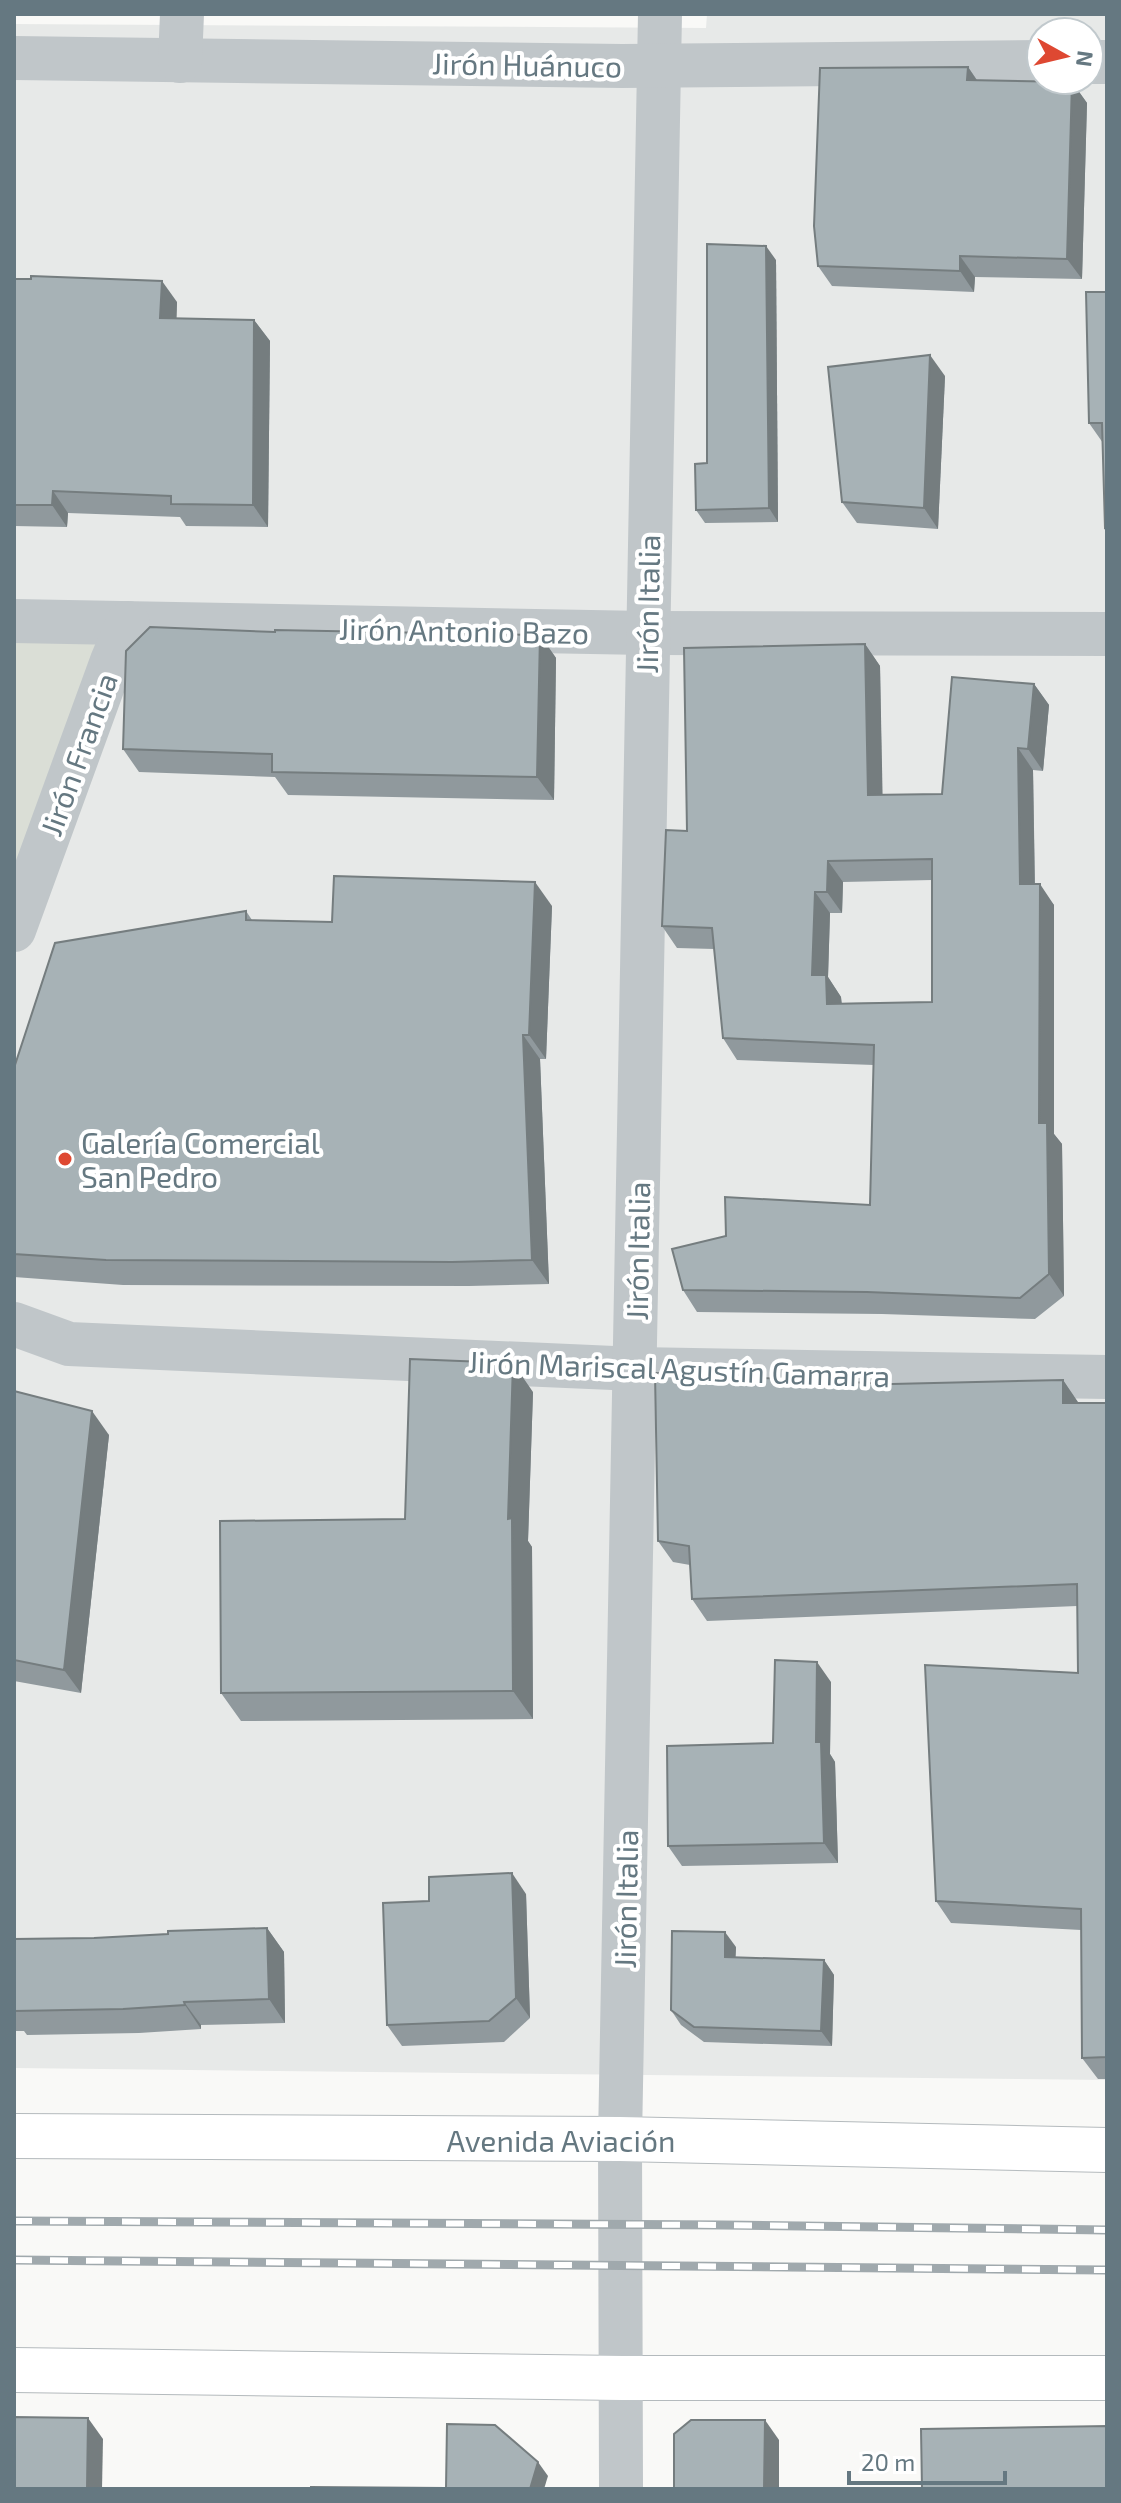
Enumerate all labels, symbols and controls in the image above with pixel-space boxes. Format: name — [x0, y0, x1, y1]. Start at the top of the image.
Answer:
north arrow — [1025, 16, 1105, 96]
street label: Jirón Huánuco — [432, 44, 622, 84]
text: N — [1072, 49, 1100, 69]
street label: Jirón Italia — [628, 534, 666, 674]
street label: Jirón Antonio Bazo — [339, 610, 589, 650]
street label: Jirón Francia — [32, 668, 124, 840]
place label: Galería Comercial San Pedro — [81, 1124, 320, 1194]
marker: Galería Comercial San Pedro — [56, 1150, 74, 1168]
street label: Jirón Italia — [618, 1181, 656, 1321]
street label: Jirón Mariscal Agustín Gamarra — [467, 1343, 891, 1393]
street label: Jirón Italia — [606, 1829, 644, 1969]
street label: Avenida Aviación — [447, 2122, 675, 2158]
scale bar — [849, 2435, 1005, 2485]
text: 20 m — [861, 2447, 915, 2476]

